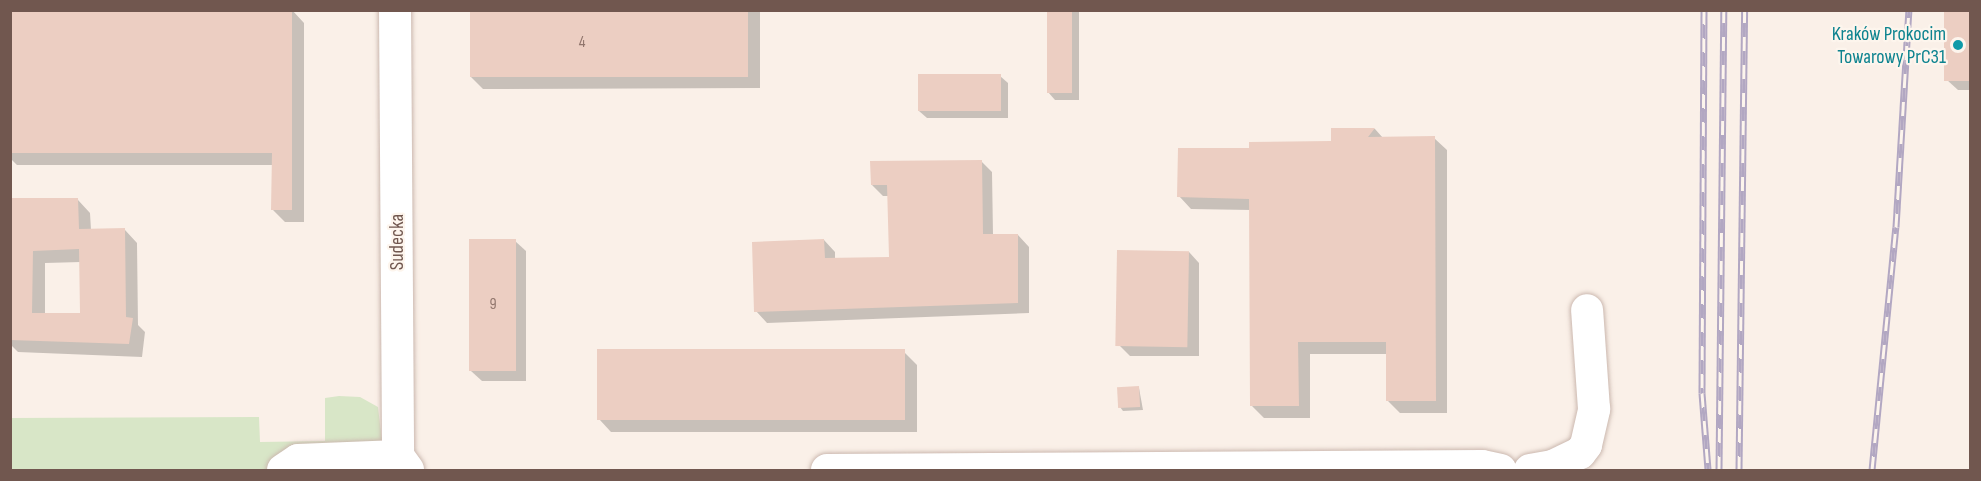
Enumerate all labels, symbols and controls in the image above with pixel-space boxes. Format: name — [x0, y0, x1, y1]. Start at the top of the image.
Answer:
place label: Kraków Prokocim Towarowy PrC31 — [1832, 22, 1946, 69]
house number: 4 — [579, 33, 585, 53]
marker: Kraków Prokocim Towarowy PrC31 — [1951, 38, 1965, 52]
street label: Sudecka — [385, 214, 409, 270]
house number: 9 — [489, 295, 497, 315]

